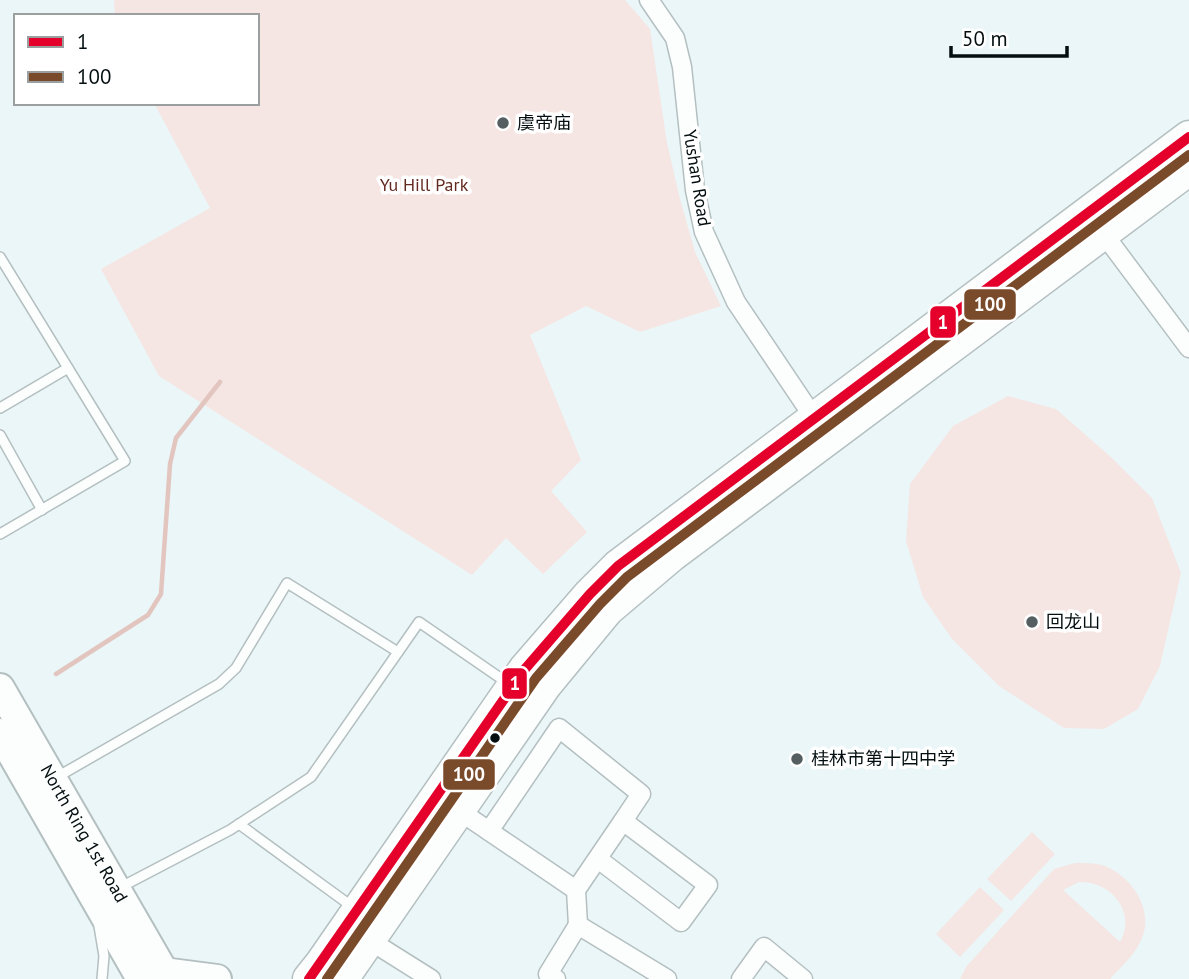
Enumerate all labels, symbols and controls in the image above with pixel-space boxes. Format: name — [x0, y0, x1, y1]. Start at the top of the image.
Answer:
legend — [14, 14, 259, 105]
scale bar — [951, 14, 1066, 58]
text: 50 m — [962, 25, 1008, 52]
text: 1 — [77, 28, 88, 55]
text: 100 — [77, 63, 111, 90]
place label: 虞帝庙 — [517, 111, 571, 134]
marker: 虞帝庙 — [495, 115, 511, 131]
street label: Yushan Road — [679, 128, 716, 228]
park label: Yu Hill Park — [380, 173, 469, 196]
line badge: 100 — [963, 288, 1017, 321]
text: 100 — [974, 292, 1006, 316]
line badge: 1 — [929, 305, 957, 339]
text: 1 — [938, 310, 948, 334]
place label: 回龙山 — [1046, 610, 1100, 633]
marker: 回龙山 — [1024, 614, 1040, 630]
line badge: 1 — [501, 667, 528, 700]
text: 1 — [510, 671, 520, 695]
unlabelled marker — [488, 731, 502, 745]
place label: 桂林市第十四中学 — [811, 747, 955, 770]
marker: 桂林市第十四中学 — [789, 751, 805, 767]
line badge: 100 — [442, 758, 496, 791]
street label: North Ring 1st Road — [36, 760, 133, 906]
text: 100 — [453, 762, 485, 786]

